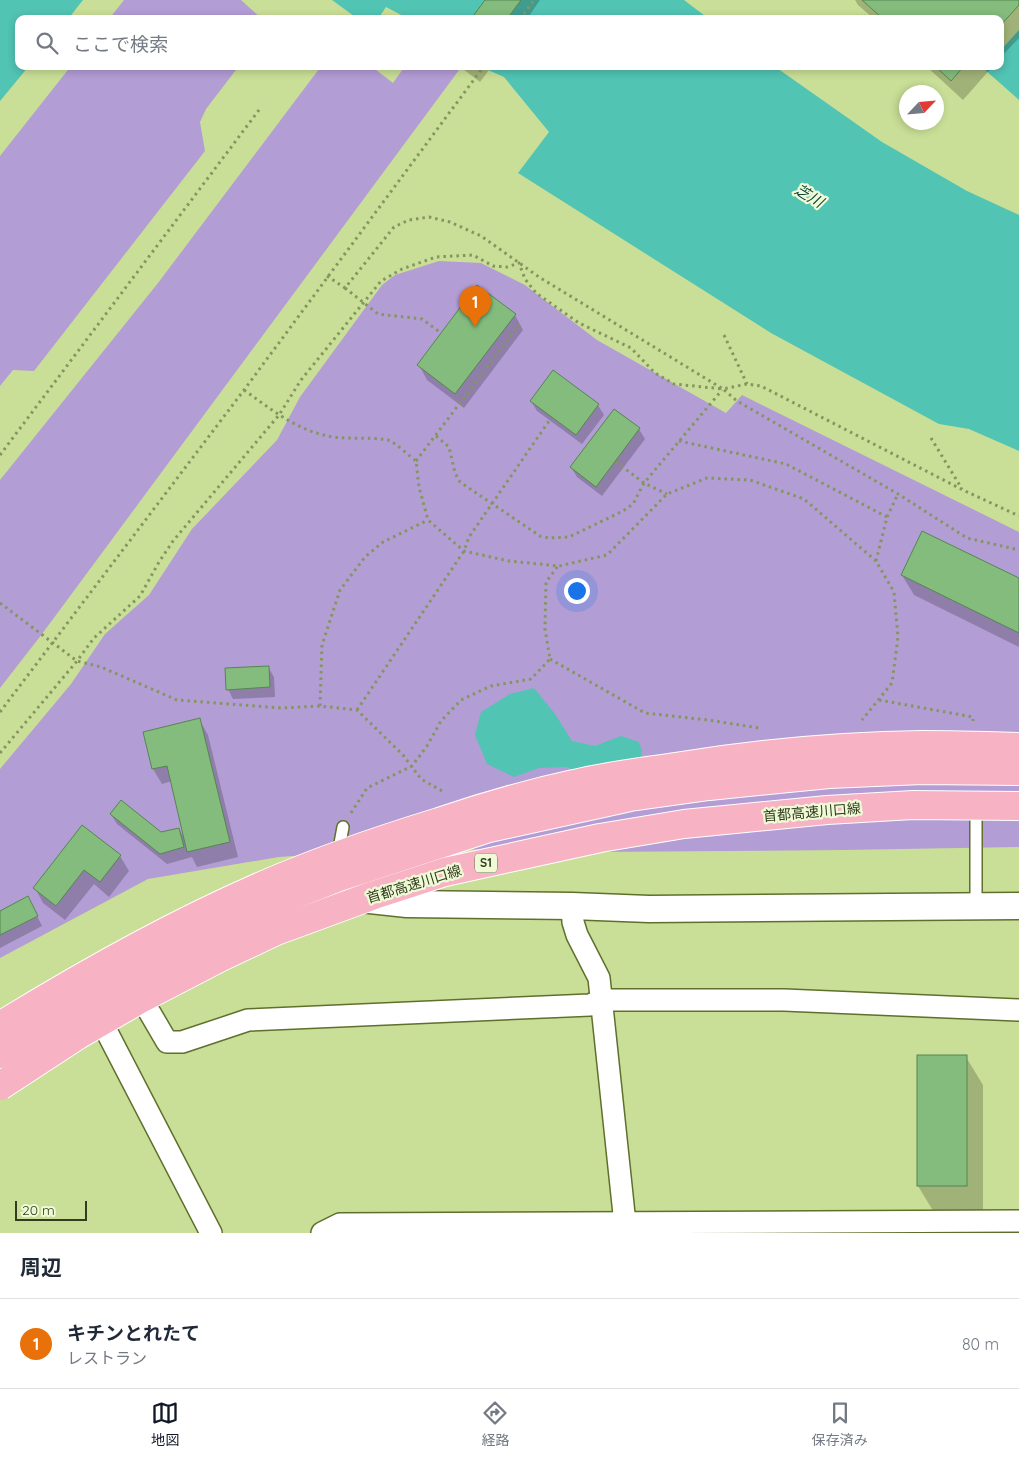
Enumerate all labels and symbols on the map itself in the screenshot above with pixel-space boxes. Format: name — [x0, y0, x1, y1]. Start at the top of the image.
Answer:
north arrow — [899, 85, 944, 130]
water label: 芝川 — [792, 180, 829, 212]
pin: 1 — [459, 286, 491, 327]
your location — [564, 578, 590, 604]
street label: 首都高速川口線 — [762, 799, 862, 825]
road number: S1 — [475, 854, 497, 872]
street label: 首都高速川口線 — [365, 861, 463, 907]
scale bar — [15, 1198, 88, 1221]

